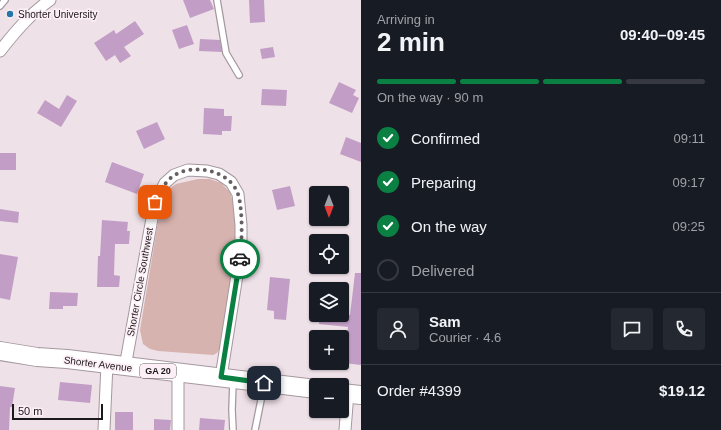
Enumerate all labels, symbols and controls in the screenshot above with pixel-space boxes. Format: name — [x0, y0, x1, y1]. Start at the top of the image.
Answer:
marker: Shorter University — [5, 9, 15, 19]
place label: Shorter University — [18, 9, 97, 20]
text: Arriving in — [377, 12, 435, 27]
text: 09:40–09:45 — [620, 26, 705, 43]
text: 2 min — [377, 27, 445, 57]
text: On the way · 90 m — [377, 90, 483, 105]
icon: check — [377, 127, 399, 149]
text: Confirmed — [411, 130, 480, 147]
text: 09:11 — [673, 131, 705, 146]
icon: check — [377, 171, 399, 193]
text: Preparing — [411, 174, 476, 191]
text: 09:17 — [672, 175, 705, 190]
pin — [138, 185, 172, 219]
north arrow — [309, 186, 349, 226]
map controls — [309, 186, 349, 418]
icon: bag — [144, 191, 166, 213]
icon: check — [377, 215, 399, 237]
text: On the way — [411, 218, 487, 235]
text: 09:25 — [672, 219, 705, 234]
street label: Shorter Circle Southwest — [125, 226, 155, 337]
button: locate — [309, 234, 349, 274]
courier — [220, 239, 260, 279]
icon: car — [229, 248, 251, 270]
text: Delivered — [411, 262, 474, 279]
button: layers — [309, 282, 349, 322]
button: person — [377, 308, 419, 350]
button: chat — [611, 308, 653, 350]
button: phone — [663, 308, 705, 350]
text: Sam — [429, 313, 461, 330]
button: + — [309, 330, 349, 370]
text: Courier · 4.6 — [429, 330, 501, 345]
street label: Shorter Avenue — [63, 354, 133, 374]
road number: GA 20 — [140, 364, 176, 378]
pin — [247, 366, 281, 400]
icon: home — [253, 372, 275, 394]
button: − — [309, 378, 349, 418]
text: Order #4399 — [377, 382, 461, 399]
text: $19.12 — [659, 382, 705, 399]
scale bar — [12, 402, 103, 421]
text: 50 m — [18, 405, 42, 417]

